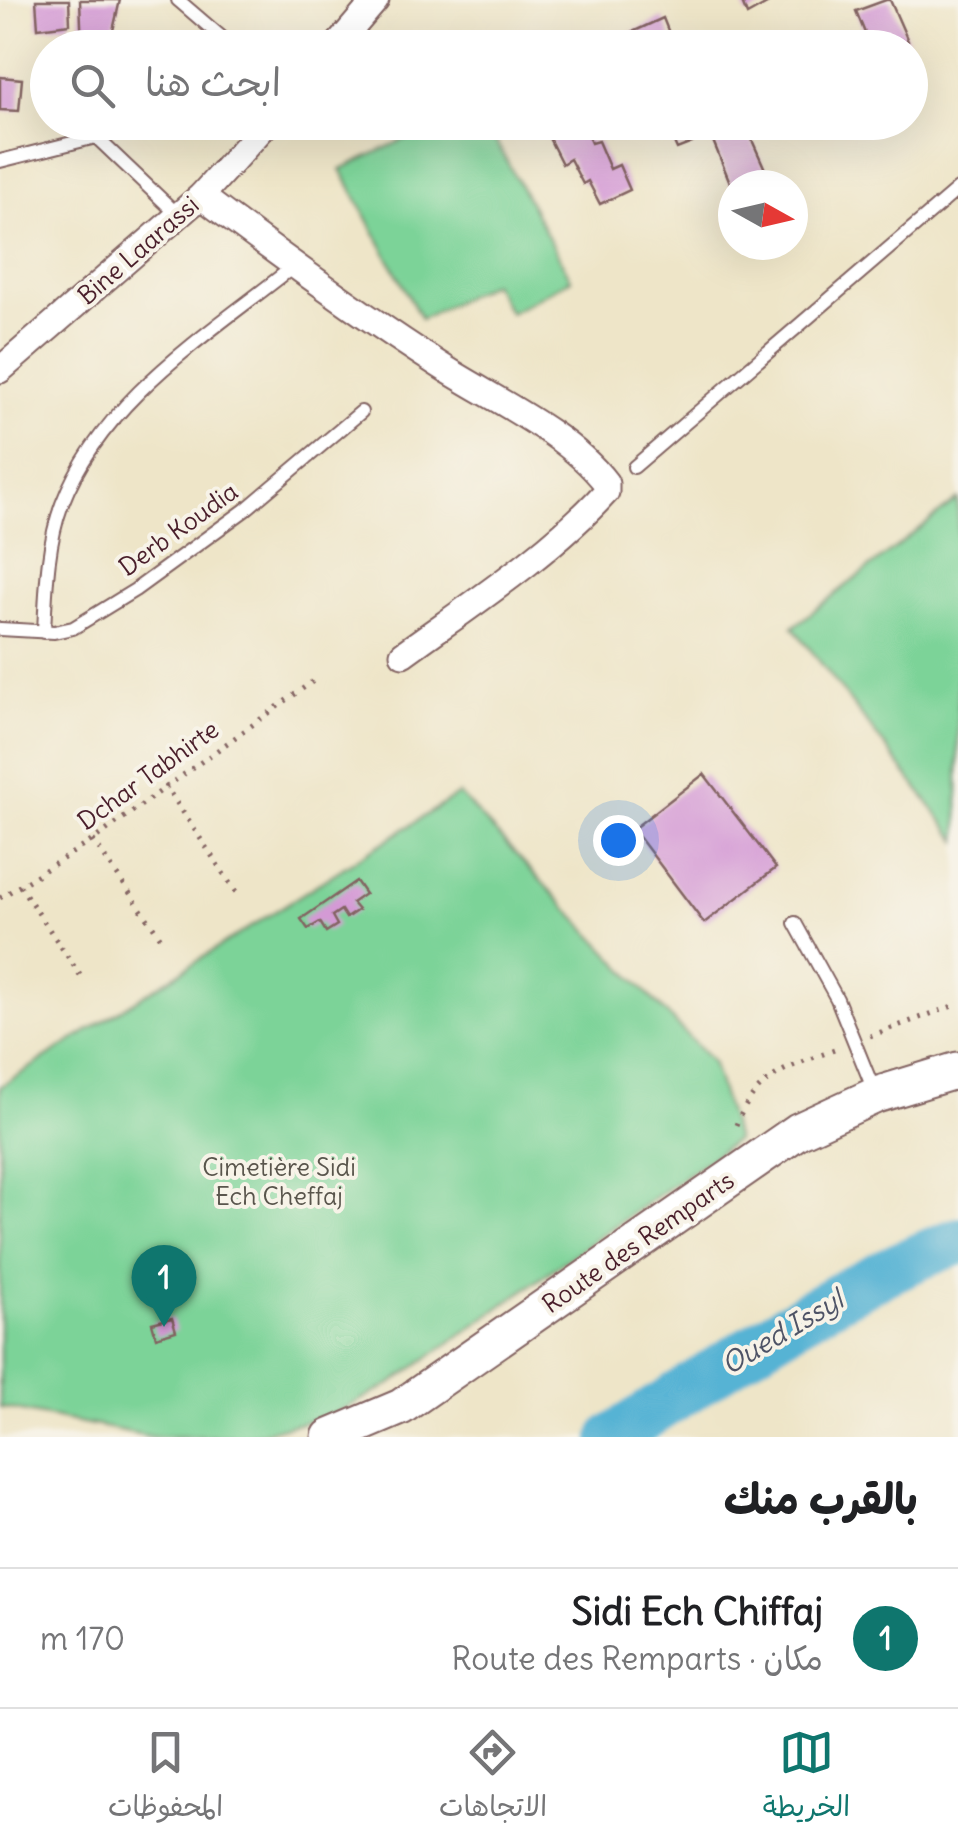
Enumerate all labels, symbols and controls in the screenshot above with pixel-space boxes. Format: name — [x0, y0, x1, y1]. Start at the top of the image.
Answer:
search box — [30, 30, 928, 140]
icon: search — [65, 58, 120, 113]
text: ابحث هنا — [145, 59, 281, 106]
north arrow — [718, 170, 808, 260]
street label: Bine Laarassi — [71, 189, 205, 311]
street label: Derb Koudia — [112, 475, 244, 583]
street label: Dchar Tabhirte — [71, 713, 225, 837]
your location — [593, 815, 644, 866]
park label: Cimetière Sidi Ech Cheffaj — [202, 1151, 356, 1212]
street label: Route des Remparts — [536, 1164, 740, 1320]
pin: 1 — [132, 1244, 196, 1327]
water label: Oued Issyl — [714, 1280, 853, 1382]
text: بالقرب منك — [724, 1473, 918, 1525]
text: Sidi Ech Chiffaj — [572, 1588, 823, 1635]
text: 170 m — [40, 1618, 125, 1659]
text: 1 — [879, 1618, 892, 1659]
text: مكان · Route des Remparts — [451, 1638, 823, 1679]
tab: المحفوظات — [108, 1725, 223, 1831]
tab: الاتجاهات — [439, 1725, 547, 1831]
tab: الخريطة — [763, 1725, 850, 1831]

